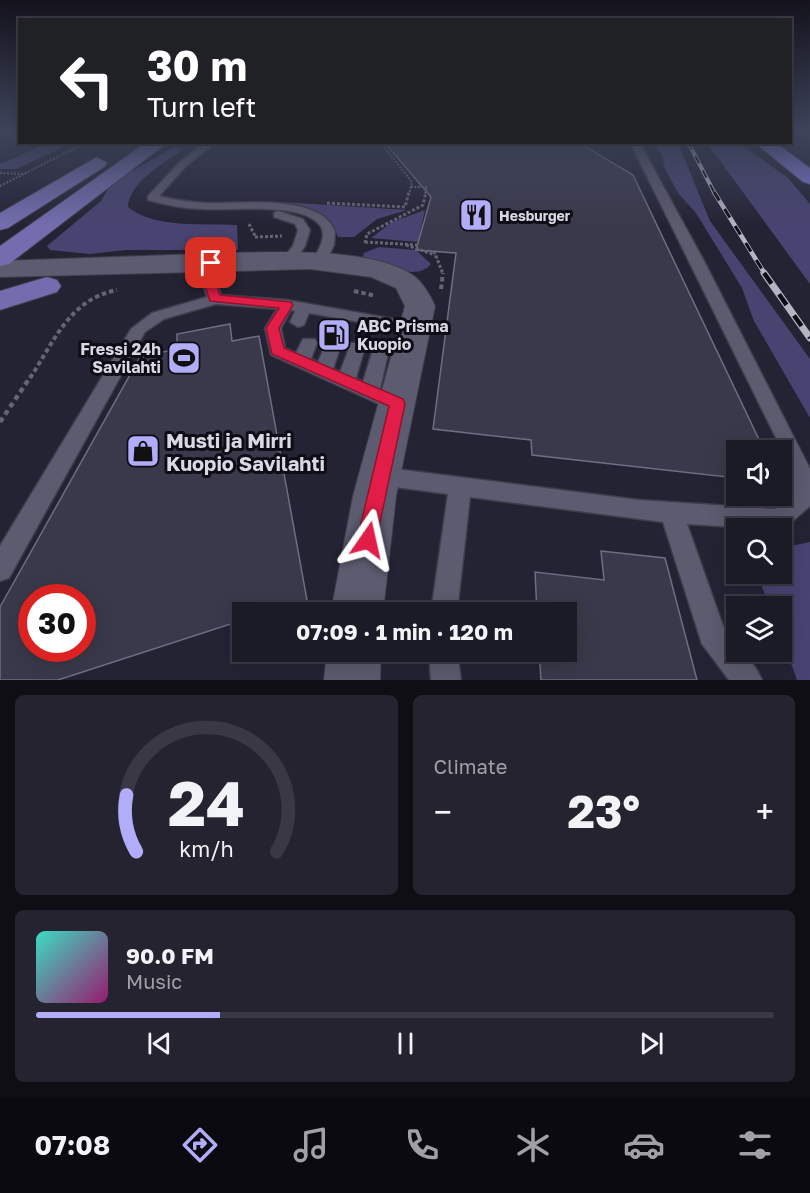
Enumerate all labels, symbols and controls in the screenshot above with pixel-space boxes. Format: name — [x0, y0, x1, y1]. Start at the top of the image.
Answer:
text: 30 m — [147, 40, 247, 90]
icon: left — [48, 42, 126, 120]
text: Turn left — [147, 91, 256, 123]
restaurant icon: Hesburger — [458, 197, 494, 233]
place label: Hesburger — [499, 207, 571, 224]
pin — [185, 237, 236, 288]
icon: arrive — [194, 246, 227, 279]
place label: ABC Prisma Kuopio — [357, 316, 449, 354]
fuel station icon: ABC Prisma Kuopio — [316, 317, 352, 353]
place label: Fressi 24h Savilahti — [80, 339, 161, 377]
sports icon: Fressi 24h Savilahti — [166, 340, 202, 376]
place label: Musti ja Mirri Kuopio Savilahti — [166, 428, 325, 475]
shop icon: Musti ja Mirri Kuopio Savilahti — [125, 433, 161, 469]
map controls — [726, 440, 792, 662]
button: sound — [726, 440, 792, 506]
position arrow — [336, 508, 400, 572]
button: search — [726, 518, 792, 584]
speed limit sign: 30 — [18, 584, 96, 662]
button: layers — [726, 596, 792, 662]
text: 07:09 · 1 min · 120 m — [296, 618, 513, 645]
text: Climate — [434, 754, 507, 778]
text: 24 — [168, 765, 245, 840]
text: 23° — [568, 784, 640, 838]
text: − — [434, 792, 452, 831]
text: + — [756, 792, 774, 831]
text: km/h — [179, 836, 234, 862]
text: 90.0 FM — [126, 942, 214, 969]
text: Music — [126, 969, 182, 993]
icon: previous — [143, 1027, 176, 1060]
icon: pause — [389, 1027, 422, 1060]
icon: next — [635, 1027, 668, 1060]
icon: directions — [179, 1124, 221, 1166]
icon: music — [290, 1124, 332, 1166]
icon: phone — [401, 1124, 443, 1166]
icon: climate — [512, 1124, 554, 1166]
icon: car — [623, 1124, 665, 1166]
icon: filters — [734, 1124, 776, 1166]
text: 07:08 — [34, 1129, 110, 1161]

